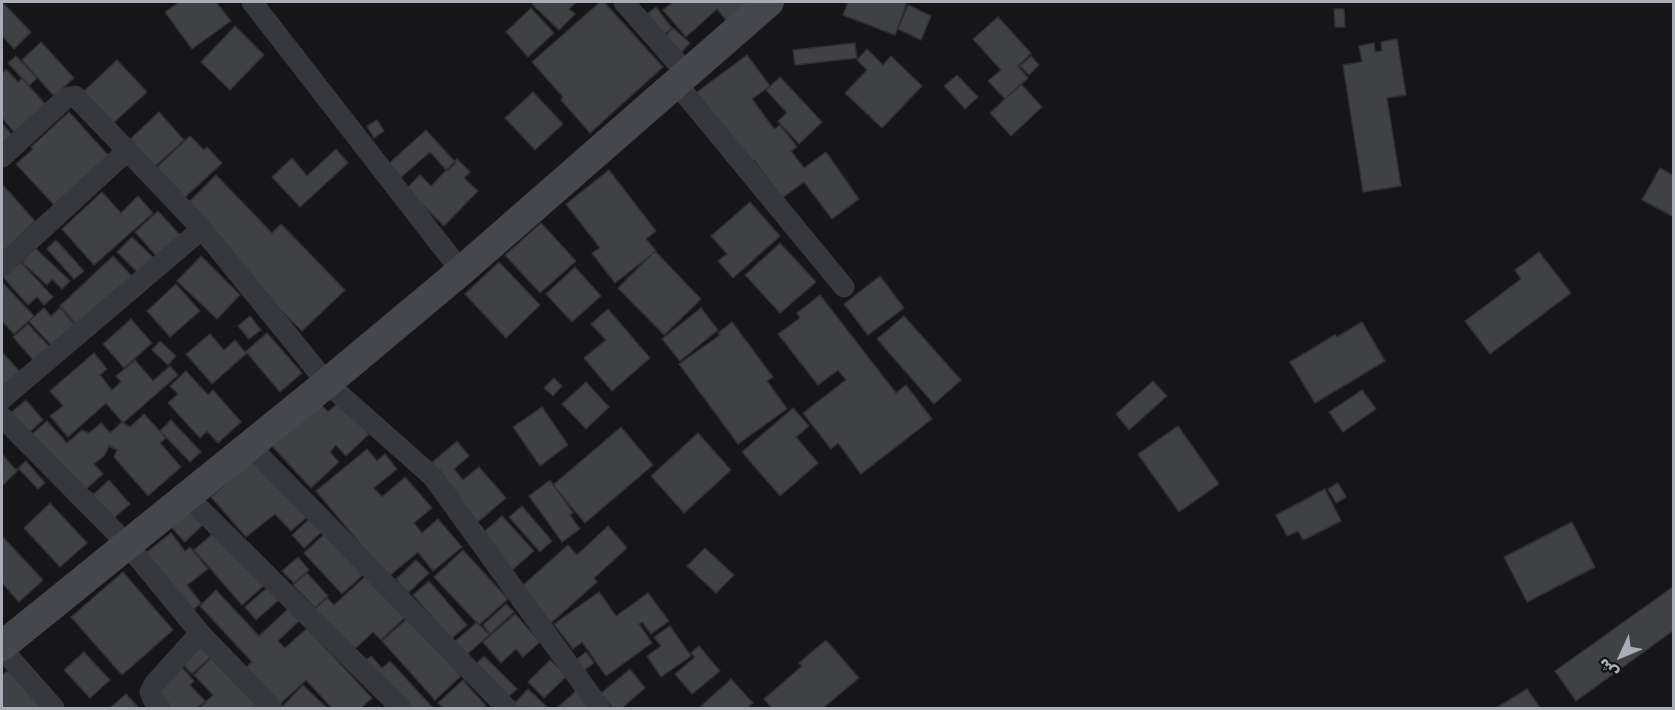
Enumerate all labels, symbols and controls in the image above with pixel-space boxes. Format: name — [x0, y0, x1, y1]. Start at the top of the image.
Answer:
north arrow — [1591, 626, 1651, 686]
text: ش — [1593, 654, 1622, 683]

